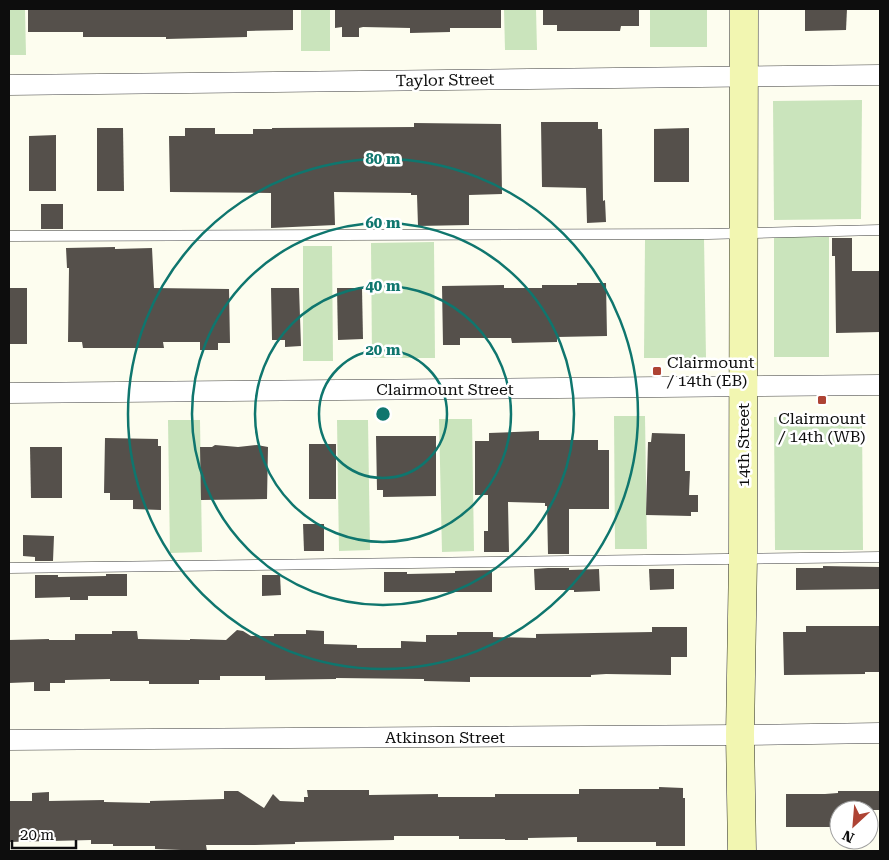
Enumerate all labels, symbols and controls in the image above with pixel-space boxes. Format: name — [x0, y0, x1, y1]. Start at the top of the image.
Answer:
street label: Taylor Street — [395, 70, 495, 90]
text: 80 m — [365, 150, 401, 168]
text: 60 m — [365, 214, 401, 232]
text: 40 m — [365, 277, 401, 295]
text: 20 m — [365, 341, 401, 359]
place label: Clairmount / 14th (EB) — [666, 353, 754, 390]
marker: Clairmount / 14th (EB) — [651, 365, 663, 377]
street label: Clairmount Street — [376, 380, 514, 399]
marker: Clairmount / 14th (WB) — [816, 394, 828, 406]
street label: 14th Street — [734, 403, 753, 487]
centre of rings — [374, 405, 392, 423]
place label: Clairmount / 14th (WB) — [778, 409, 866, 446]
street label: Atkinson Street — [385, 728, 505, 747]
north arrow — [829, 800, 879, 850]
scale bar — [12, 818, 76, 850]
text: 20 m — [20, 826, 55, 844]
text: N — [840, 827, 857, 846]

